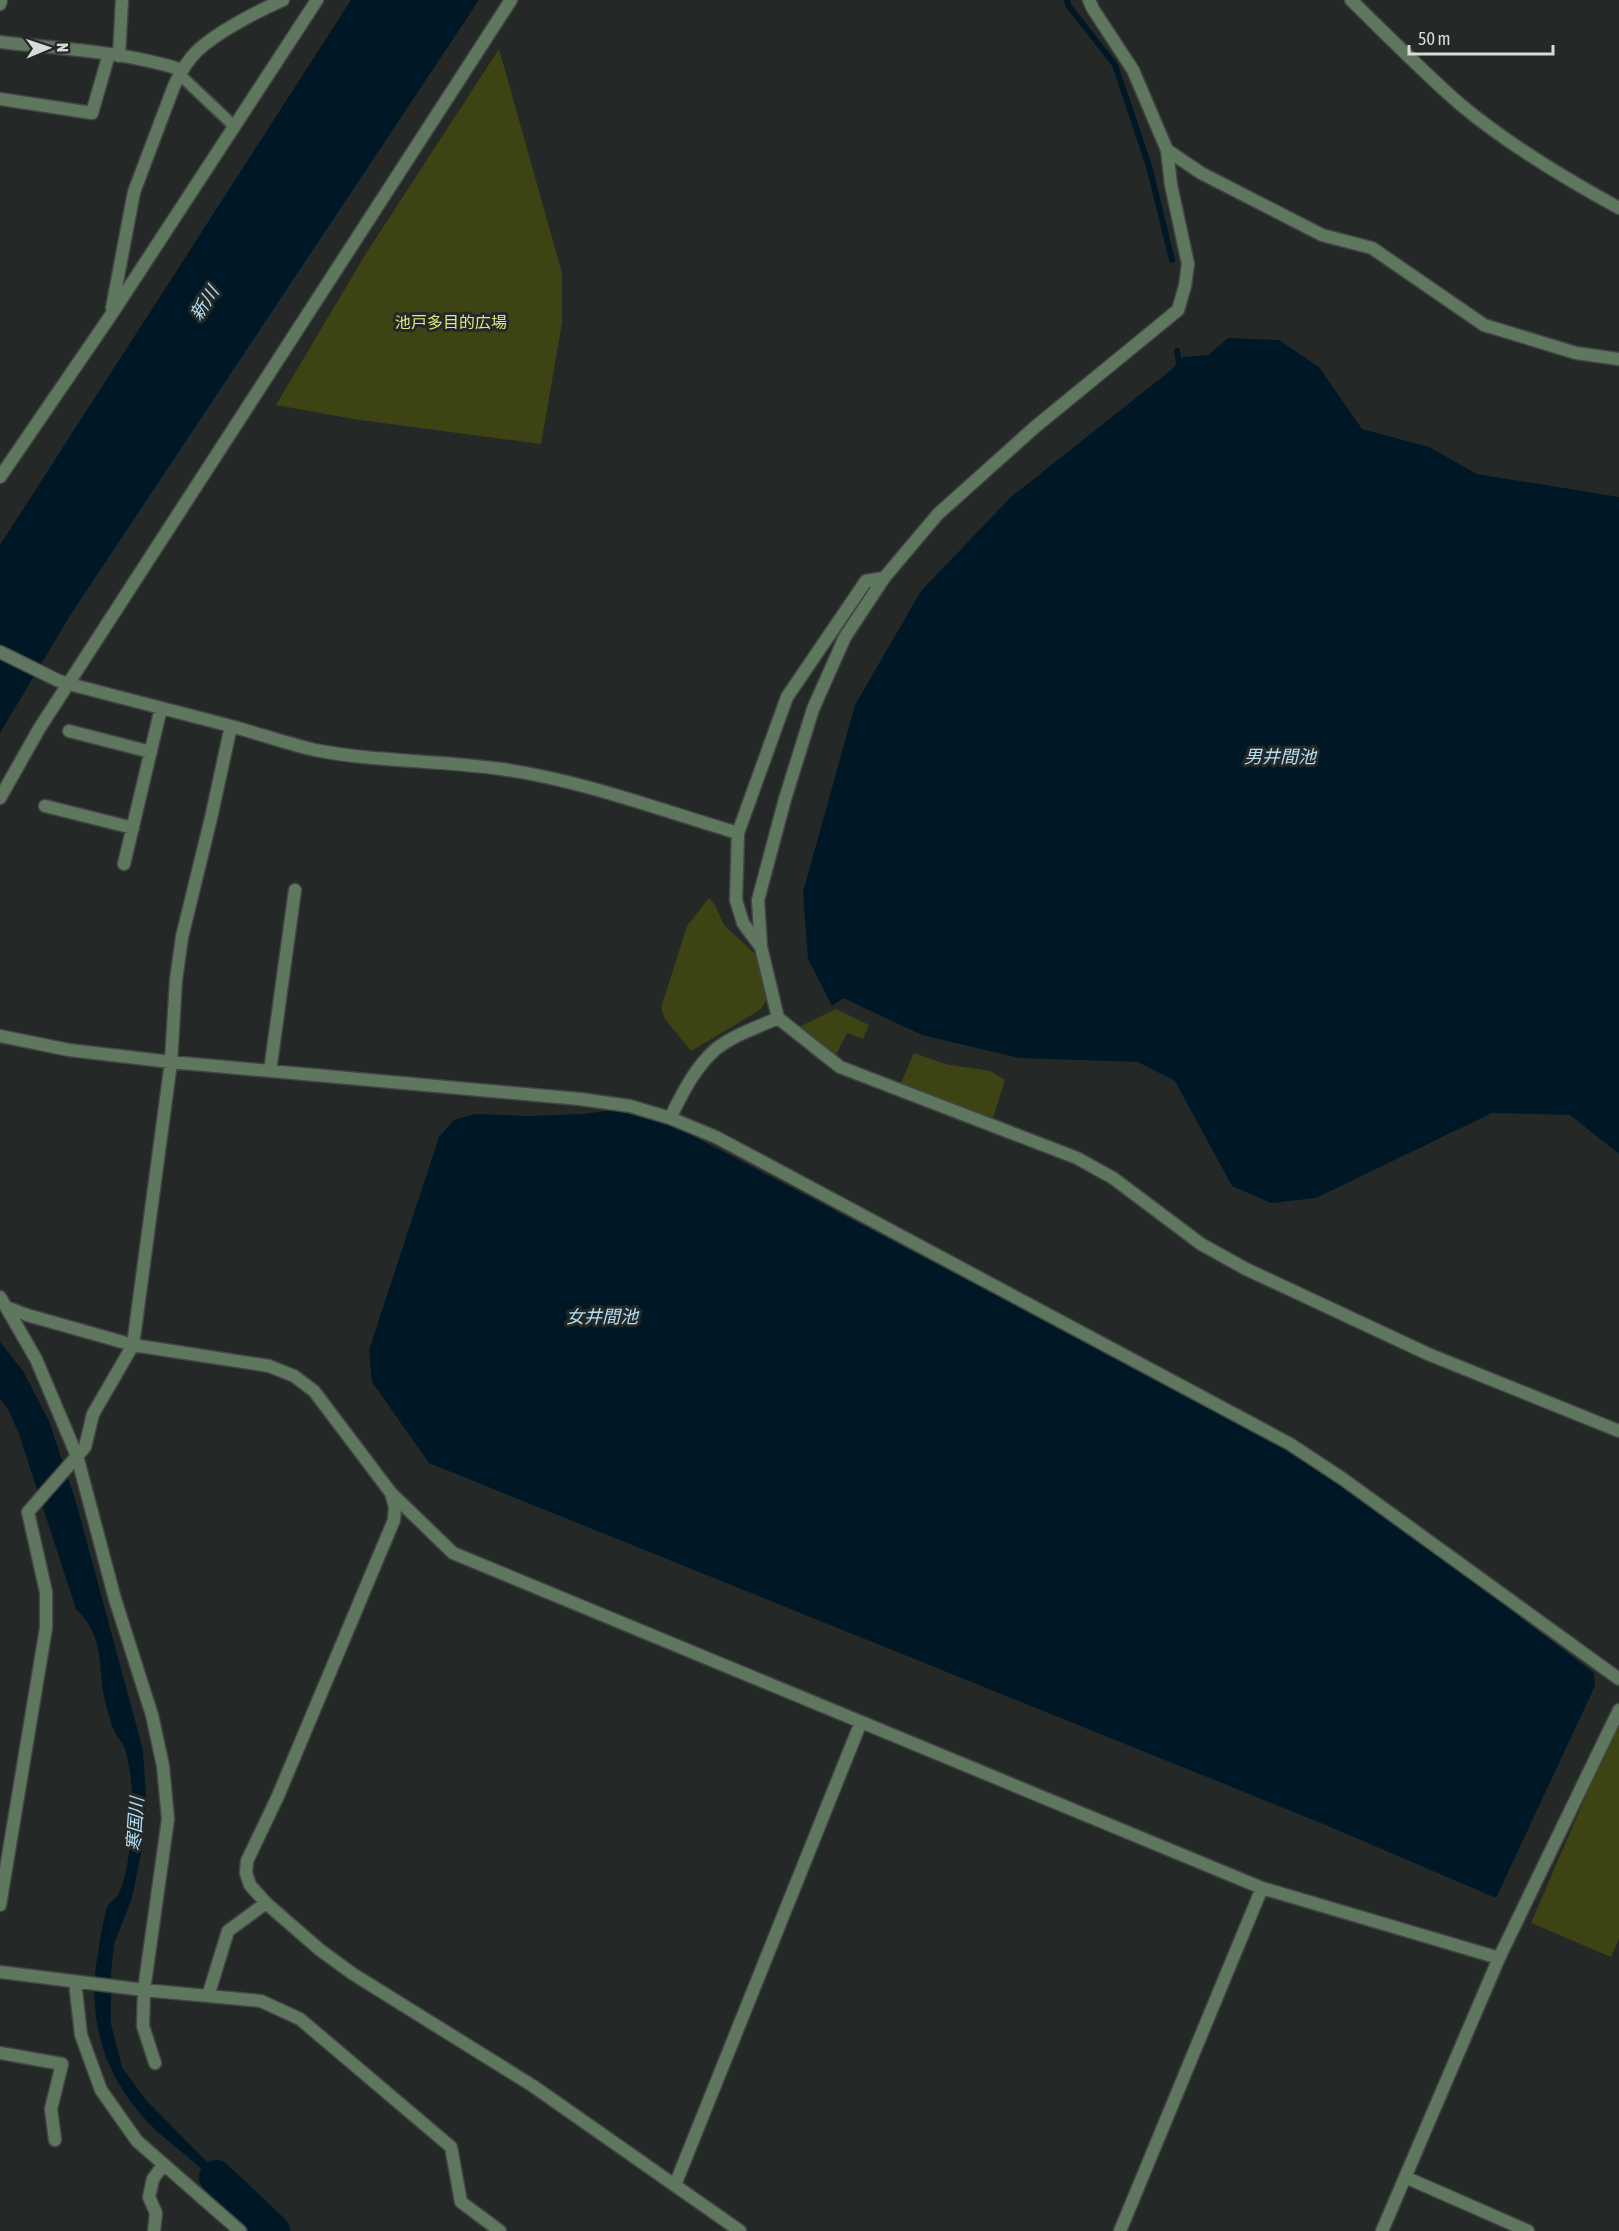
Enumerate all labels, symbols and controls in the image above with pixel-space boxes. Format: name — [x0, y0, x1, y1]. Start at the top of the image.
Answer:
north arrow — [18, 18, 78, 78]
scale bar — [1409, 18, 1553, 56]
text: 50 m — [1418, 28, 1450, 49]
text: N — [54, 42, 72, 53]
water label: 新川 — [185, 281, 224, 324]
park label: 池戸多目的広場 — [395, 313, 507, 331]
water label: 男井間池 — [1244, 746, 1318, 767]
water label: 女井間池 — [566, 1306, 640, 1327]
water label: 寒国川 — [123, 1794, 147, 1852]

